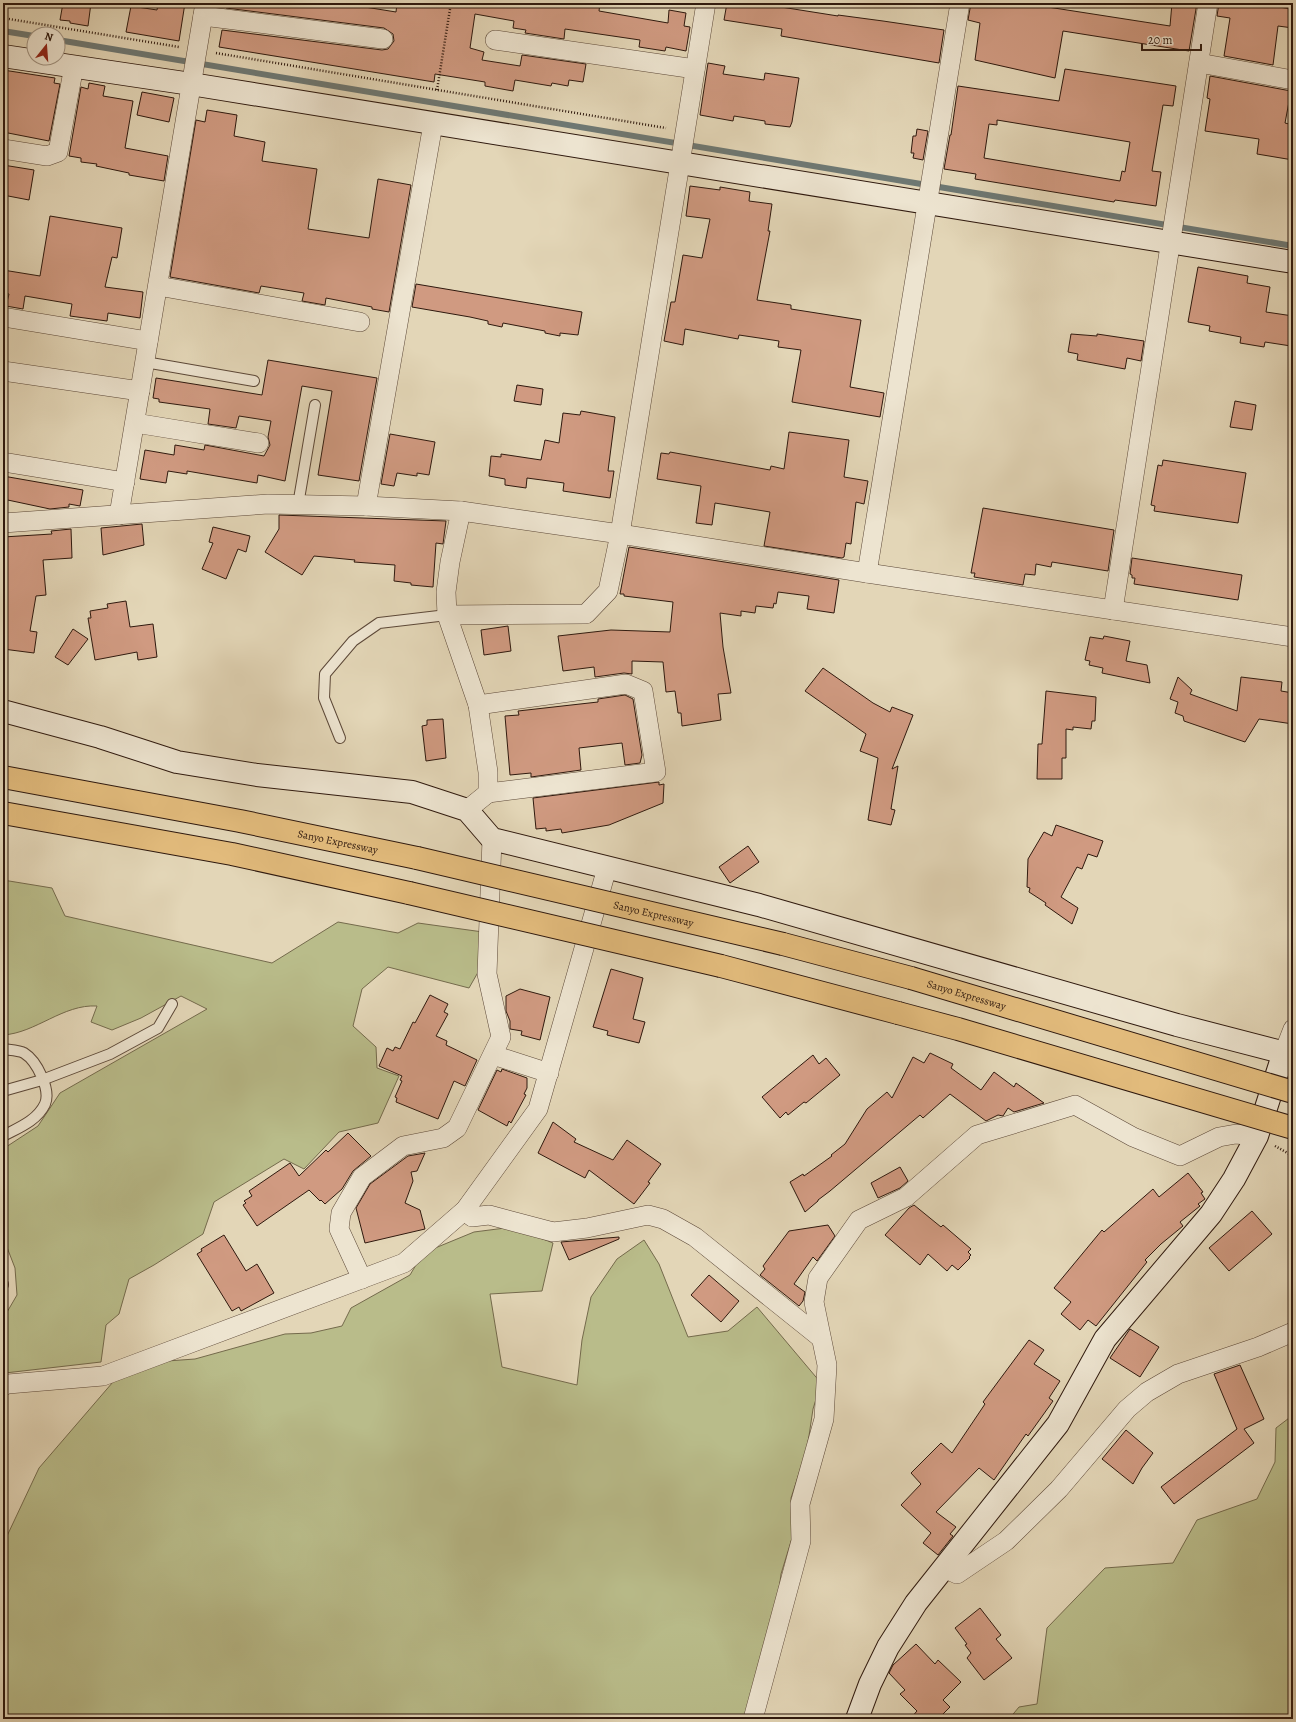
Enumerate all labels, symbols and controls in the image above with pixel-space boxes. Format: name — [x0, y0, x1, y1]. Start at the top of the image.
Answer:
north arrow — [26, 26, 66, 66]
scale bar — [1142, 26, 1201, 52]
text: N — [43, 29, 55, 45]
text: 20 m — [1148, 32, 1172, 48]
street label: Sanyo Expressway — [296, 826, 380, 857]
street label: Sanyo Expressway — [612, 897, 695, 930]
street label: Sanyo Expressway — [925, 976, 1008, 1014]

